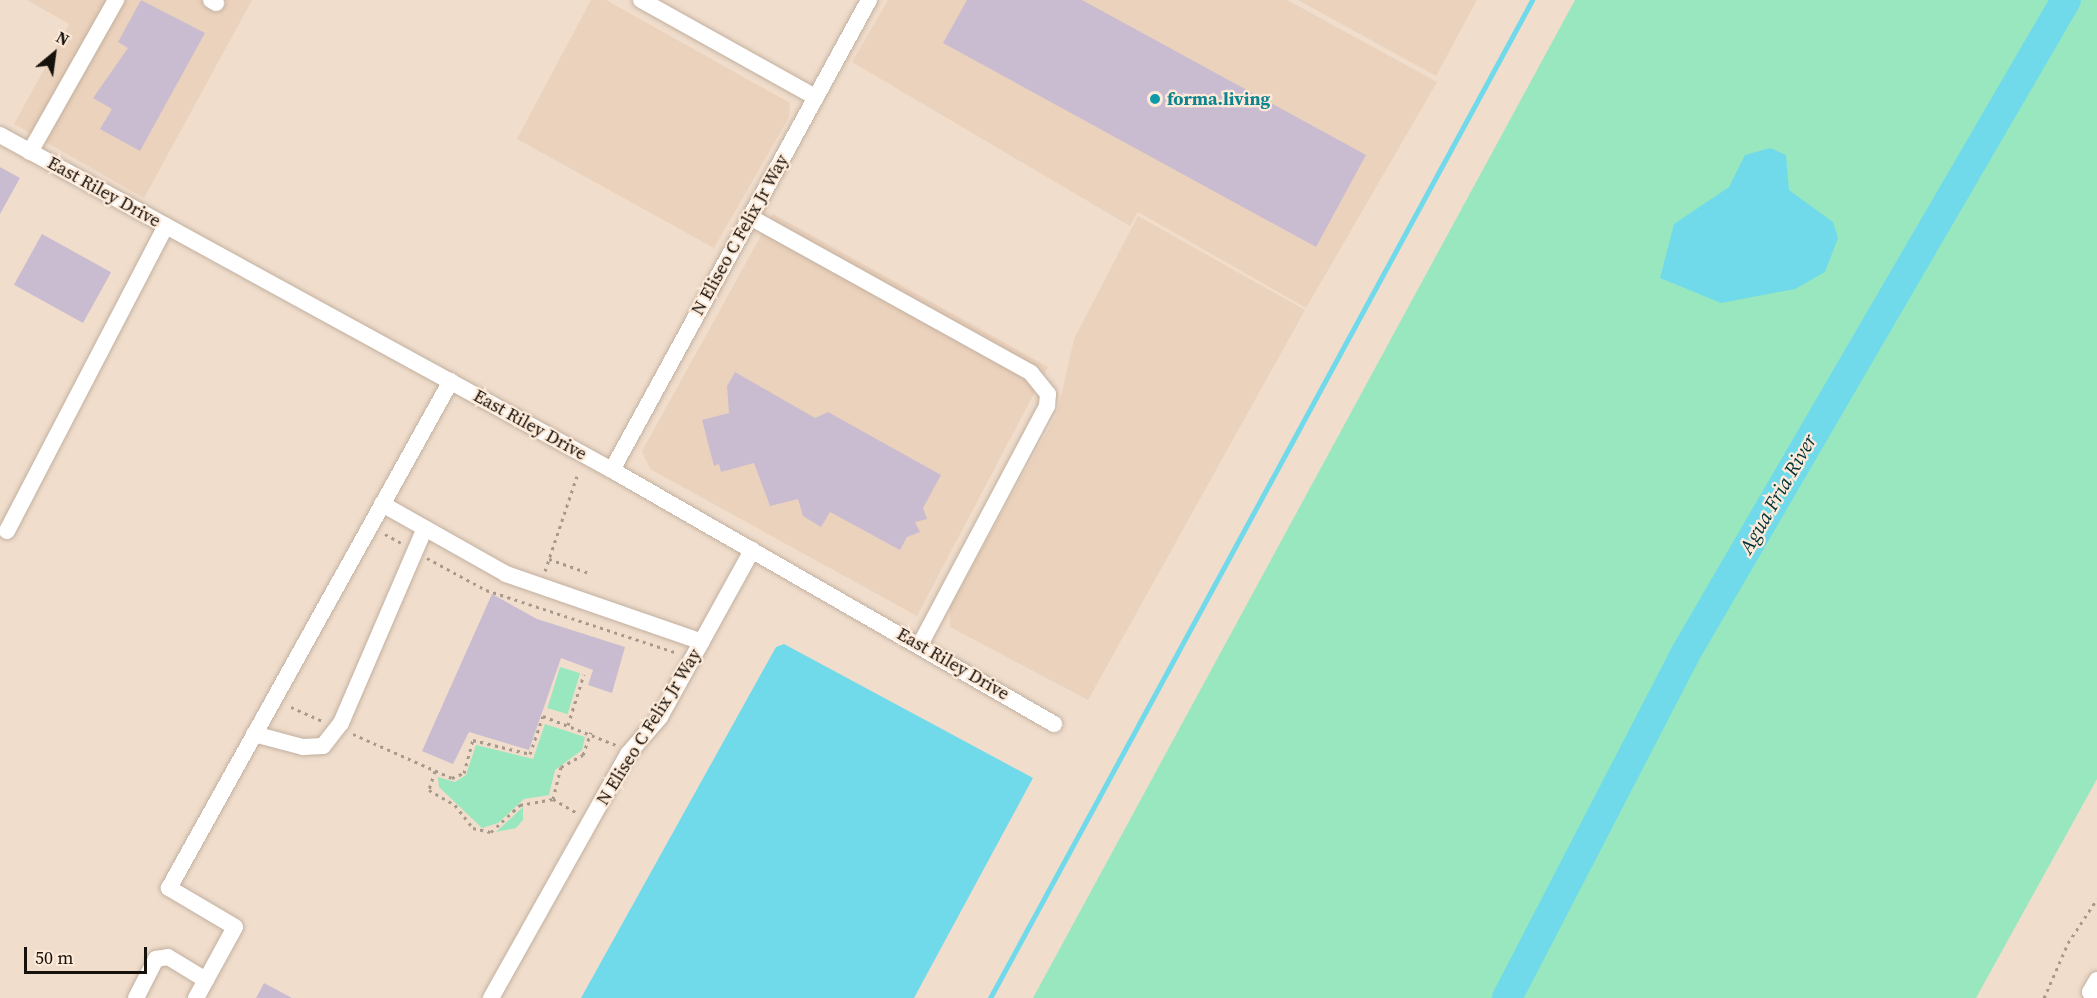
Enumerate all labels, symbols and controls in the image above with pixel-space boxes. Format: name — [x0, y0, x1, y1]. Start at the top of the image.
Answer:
north arrow — [24, 24, 84, 84]
text: N — [52, 26, 73, 51]
place label: forma.living — [1167, 88, 1270, 110]
marker: forma.living — [1148, 92, 1162, 106]
street label: N Eliseo C Felix Jr Way — [687, 151, 793, 319]
street label: East Riley Drive — [44, 152, 164, 232]
street label: East Riley Drive — [470, 385, 590, 465]
water label: Agua Fria River — [1734, 430, 1822, 558]
street label: East Riley Drive — [893, 623, 1013, 705]
street label: N Eliseo C Felix Jr Way — [592, 645, 706, 809]
scale bar — [27, 935, 150, 973]
text: 50 m — [35, 945, 73, 970]

